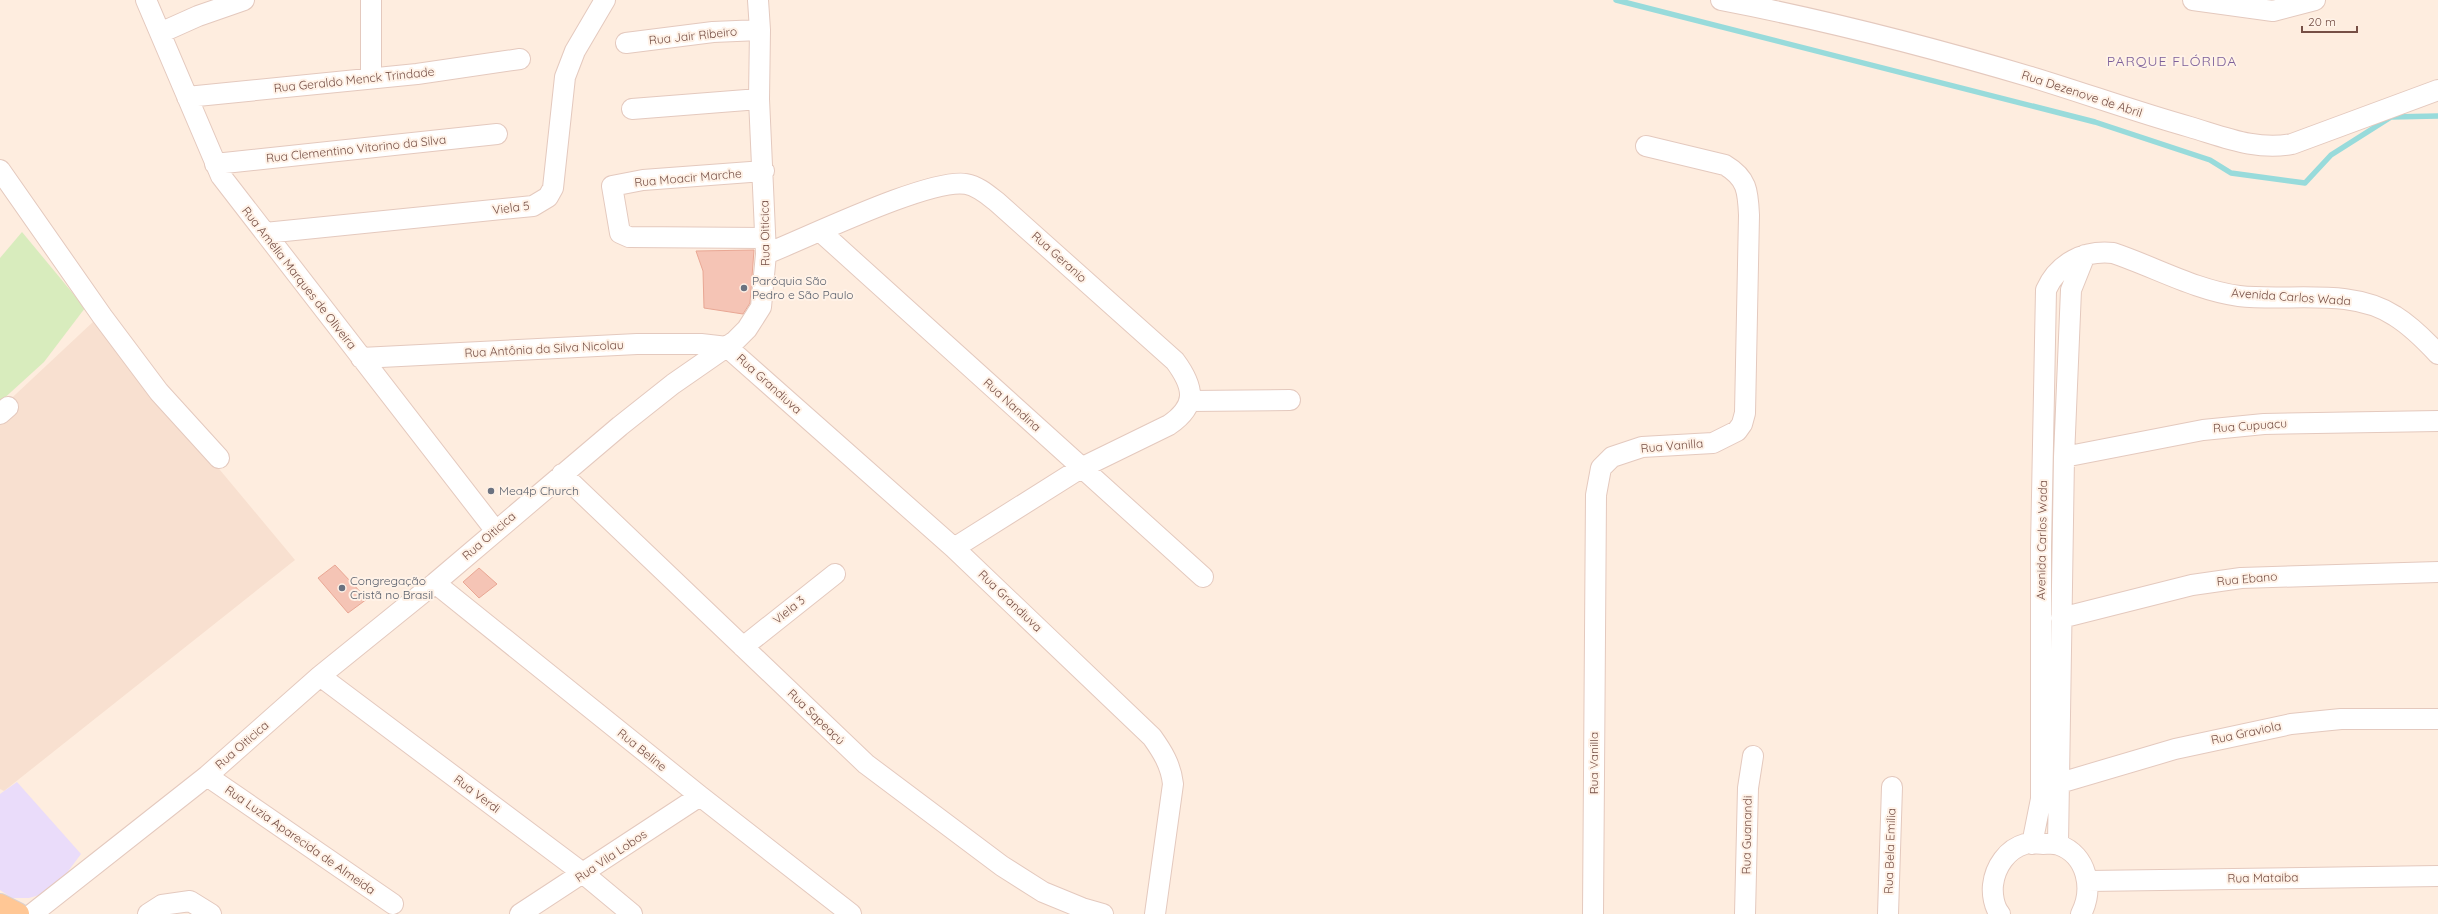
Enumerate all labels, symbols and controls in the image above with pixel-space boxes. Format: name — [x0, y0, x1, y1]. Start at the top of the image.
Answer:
scale bar — [2302, 8, 2357, 34]
text: 20 m — [2308, 14, 2336, 29]
street label: Rua Jair Ribeiro — [648, 23, 738, 48]
district label: PARQUE FLÓRIDA — [2107, 52, 2237, 70]
street label: Rua Geraldo Menck Trindade — [273, 64, 435, 95]
street label: Rua Dezenove de Abril — [2020, 67, 2144, 120]
street label: Rua Clementino Vitorino da Silva — [265, 132, 447, 165]
street label: Rua Moacir Marche — [634, 165, 743, 190]
street label: Viela 5 — [492, 198, 530, 217]
street label: Rua Oiticica — [756, 200, 773, 266]
street label: Rua Amélia Marques de Oliveira — [239, 203, 360, 352]
street label: Rua Geranio — [1029, 228, 1090, 285]
place label: Paróquia São Pedro e São Paulo — [752, 273, 854, 302]
marker: Paróquia São Pedro e São Paulo — [739, 283, 749, 293]
street label: Avenida Carlos Wada — [2231, 285, 2351, 308]
street label: Rua Antônia da Silva Nicolau — [464, 337, 624, 360]
street label: Rua Grandiuva — [734, 350, 805, 417]
street label: Rua Nandina — [980, 375, 1044, 434]
street label: Rua Cupuacu — [2212, 415, 2288, 436]
street label: Rua Vanilla — [1640, 435, 1704, 456]
street label: Avenida Carlos Wada — [2033, 480, 2050, 600]
place label: Mea4p Church — [499, 483, 579, 498]
marker: Mea4p Church — [486, 486, 496, 496]
street label: Rua Oiticica — [459, 508, 518, 563]
street label: Rua Grandiuva — [975, 567, 1045, 635]
street label: Rua Ebano — [2216, 568, 2278, 589]
place label: Congregação Cristã no Brasil — [350, 573, 433, 602]
marker: Congregação Cristã no Brasil — [337, 583, 347, 593]
street label: Viela 3 — [770, 592, 808, 627]
street label: Rua Sapeaçú — [785, 686, 848, 748]
street label: Rua Oiticica — [212, 717, 271, 772]
street label: Rua Graviola — [2209, 718, 2282, 747]
street label: Rua Beline — [615, 725, 670, 774]
street label: Rua Vanilla — [1586, 732, 1601, 794]
street label: Rua Verdi — [451, 771, 503, 816]
street label: Rua Luzia Aparecida de Almeida — [222, 782, 378, 897]
street label: Rua Guanandi — [1738, 795, 1755, 874]
street label: Rua Bela Emilia — [1881, 808, 1898, 894]
street label: Rua Vila Lobos — [572, 826, 650, 885]
street label: Rua Mataiba — [2227, 869, 2299, 886]

